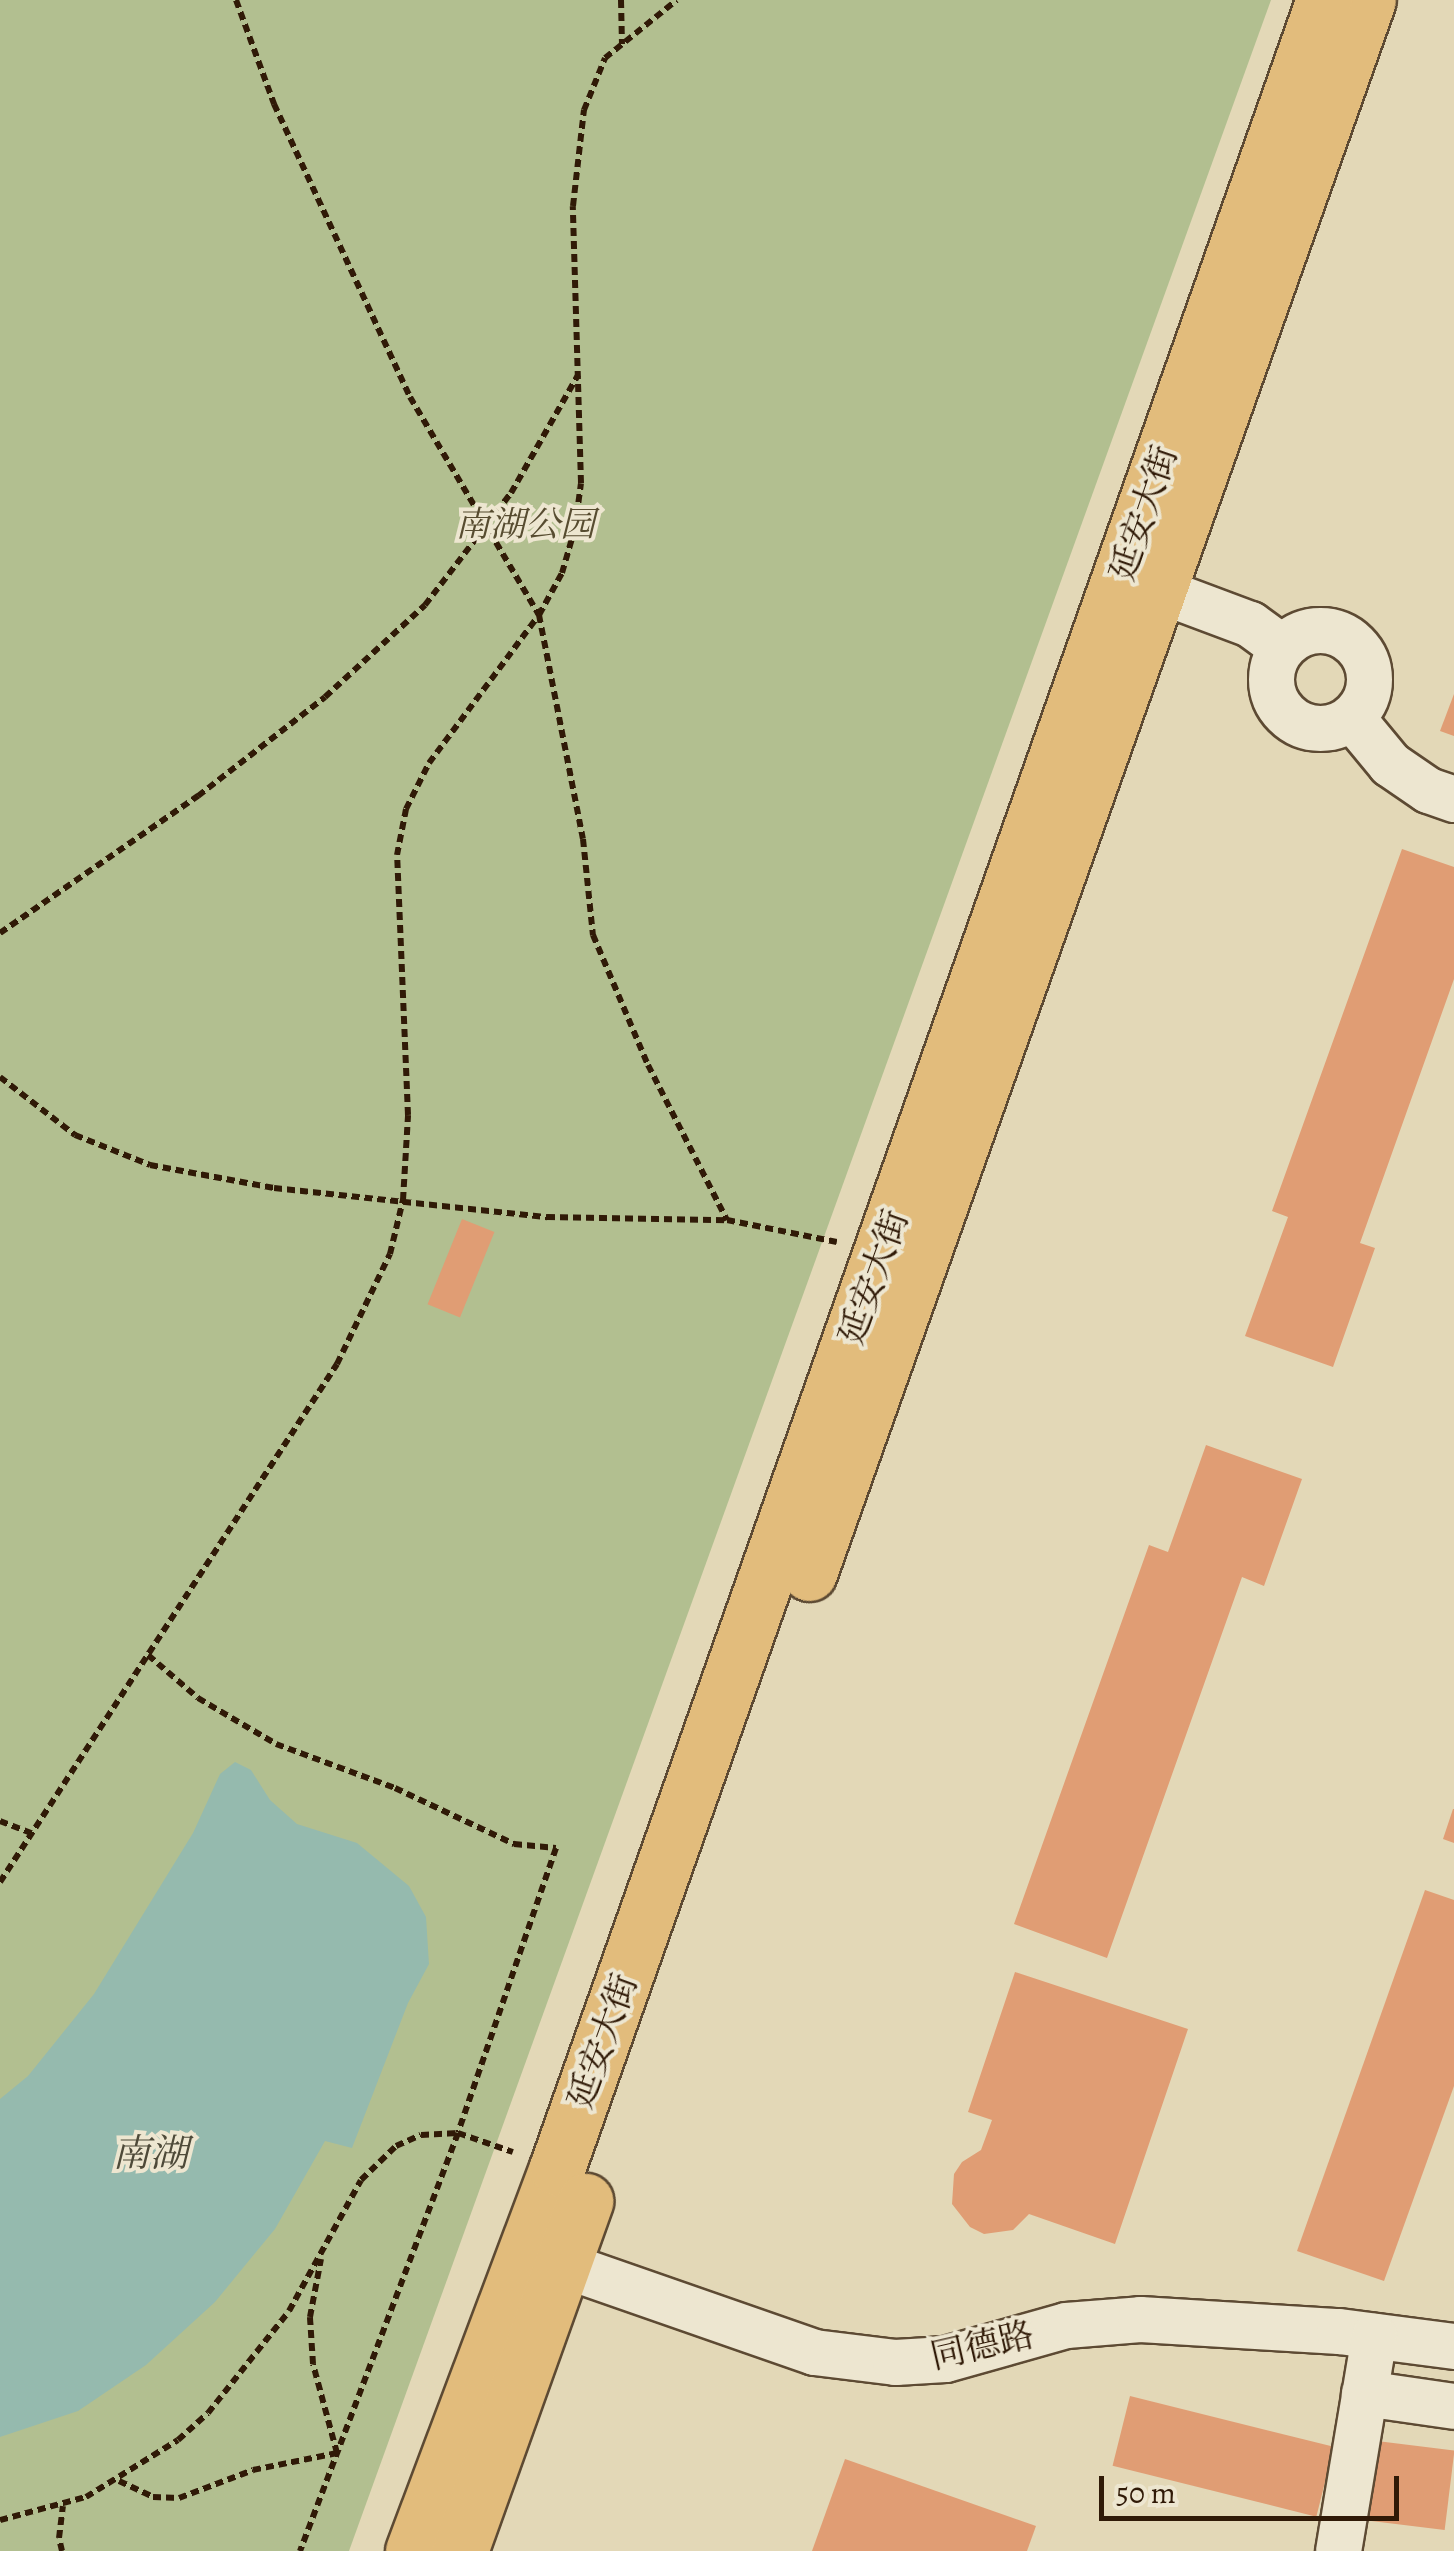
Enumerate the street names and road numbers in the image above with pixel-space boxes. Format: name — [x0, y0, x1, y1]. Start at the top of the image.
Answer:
street label: 延安大街 — [1100, 440, 1186, 586]
street label: 延安大街 — [829, 1204, 917, 1350]
street label: 延安大街 — [558, 1968, 646, 2114]
street label: 同德路 — [926, 2313, 1038, 2377]

